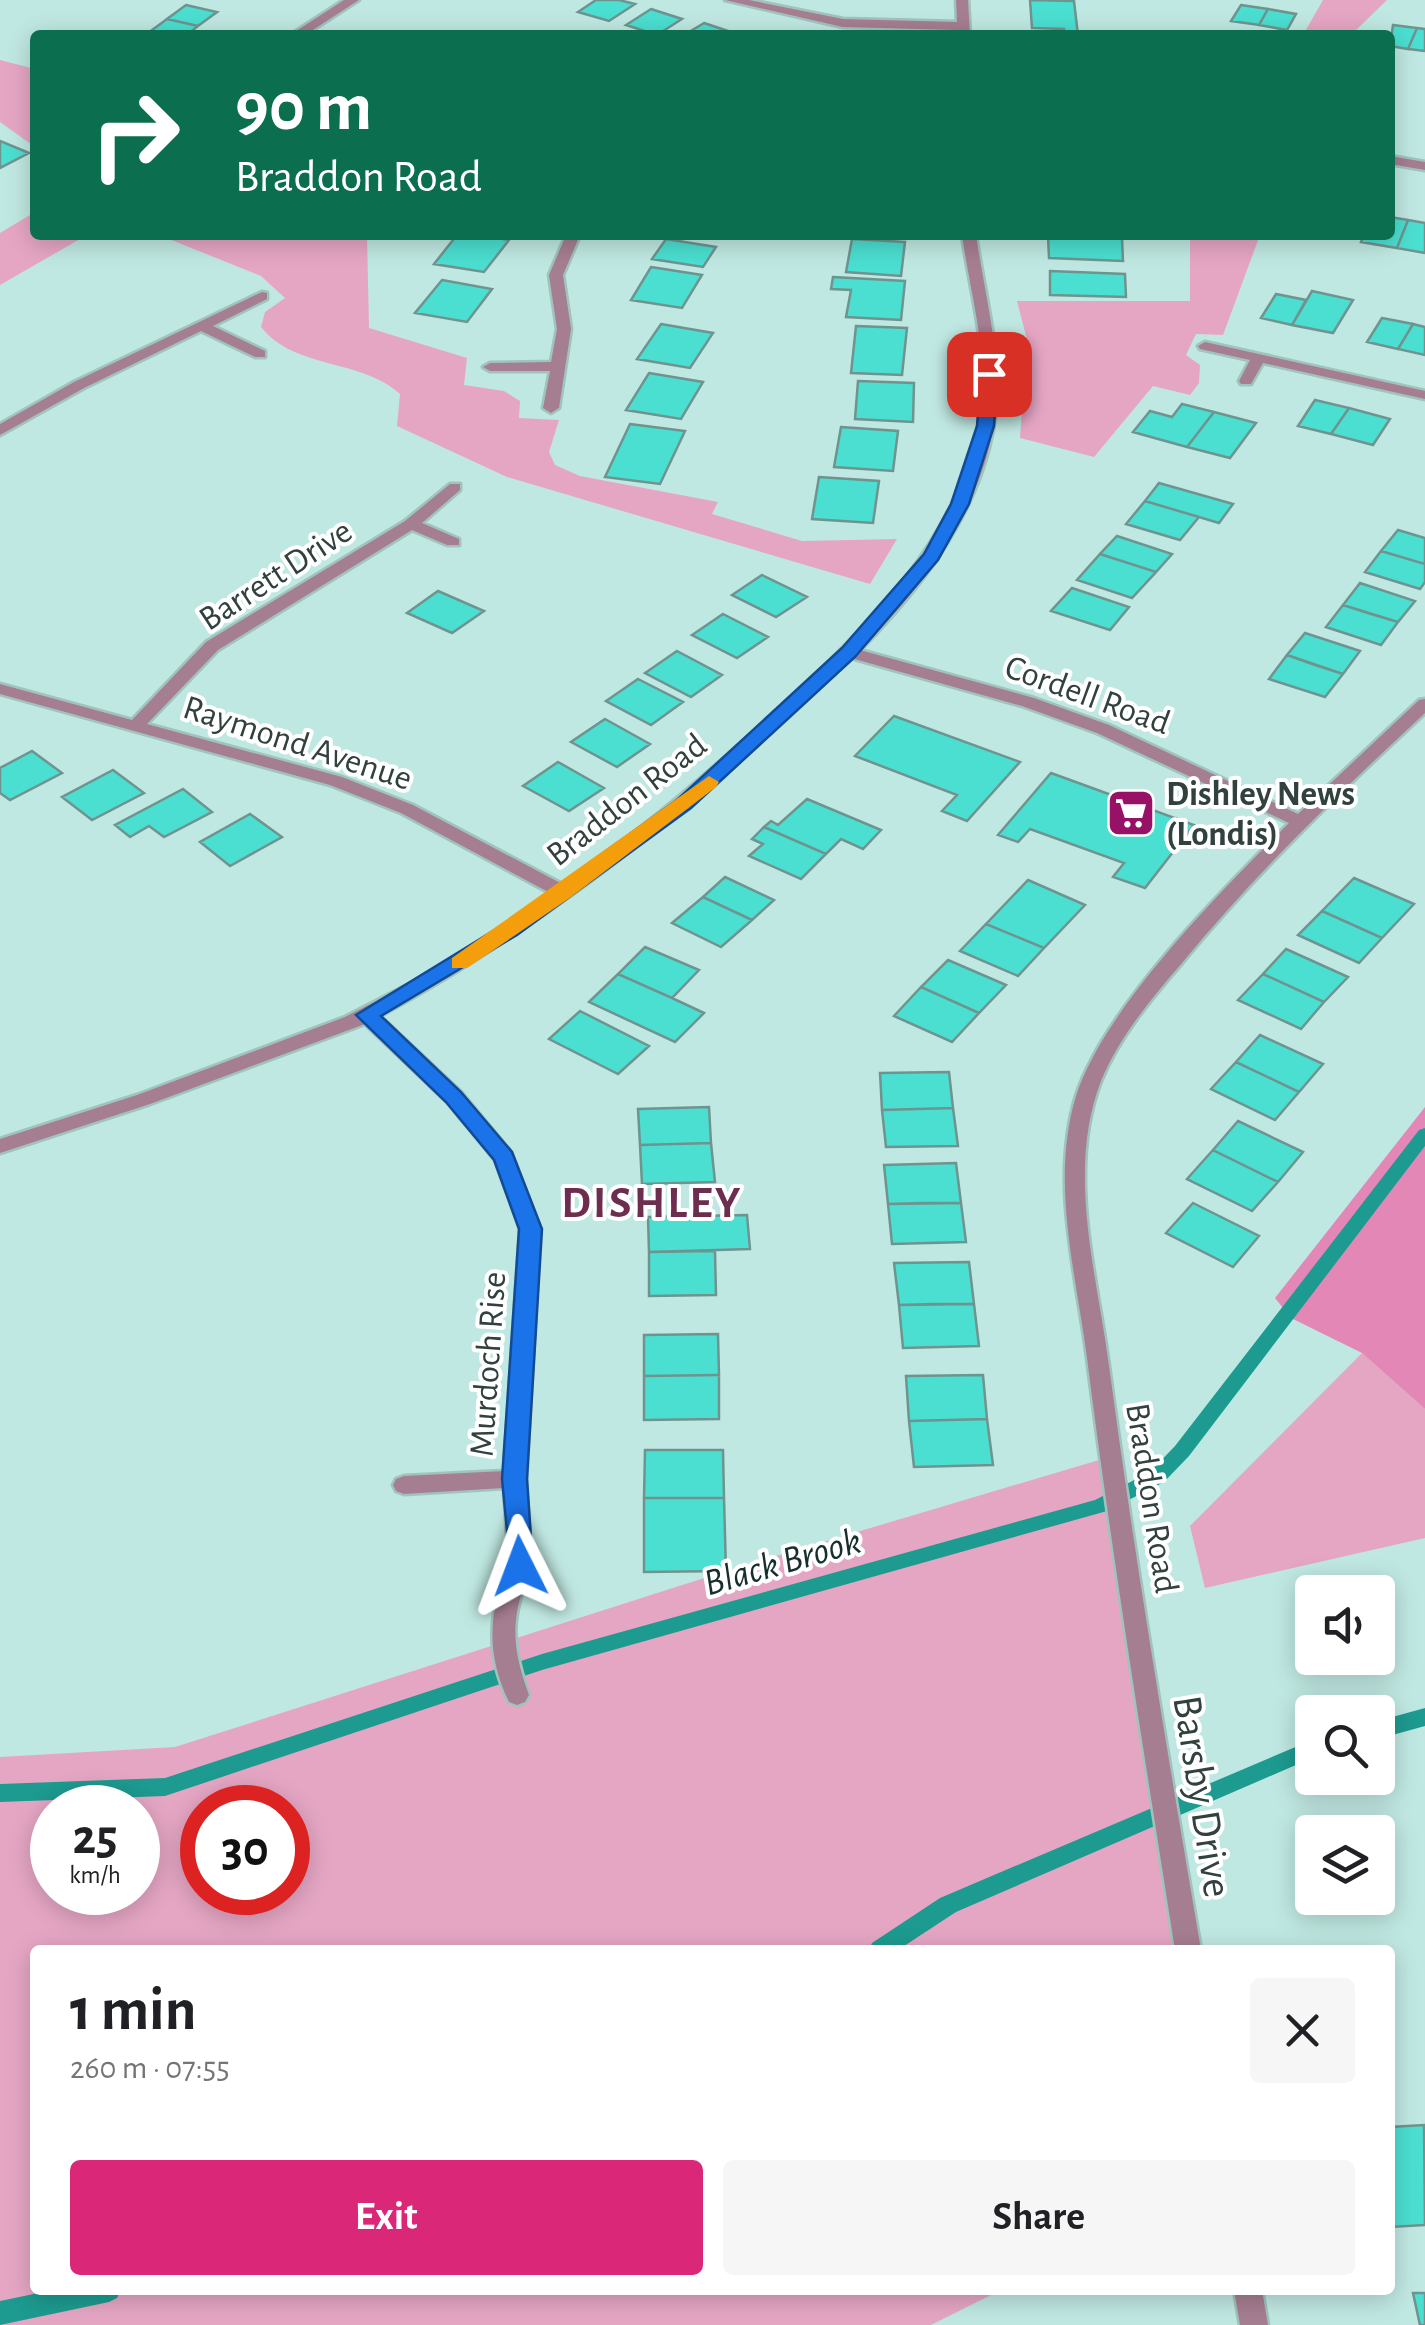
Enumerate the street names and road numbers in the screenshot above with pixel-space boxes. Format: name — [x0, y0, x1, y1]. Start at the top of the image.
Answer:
street label: Barrett Drive — [193, 513, 358, 637]
street label: Cordell Road — [1000, 649, 1175, 741]
street label: Raymond Avenue — [179, 690, 416, 797]
street label: Braddon Road — [540, 727, 713, 873]
street label: Murdoch Rise — [465, 1270, 512, 1458]
street label: Braddon Road — [1119, 1401, 1184, 1596]
street label: Barsby Drive — [1165, 1692, 1239, 1900]

